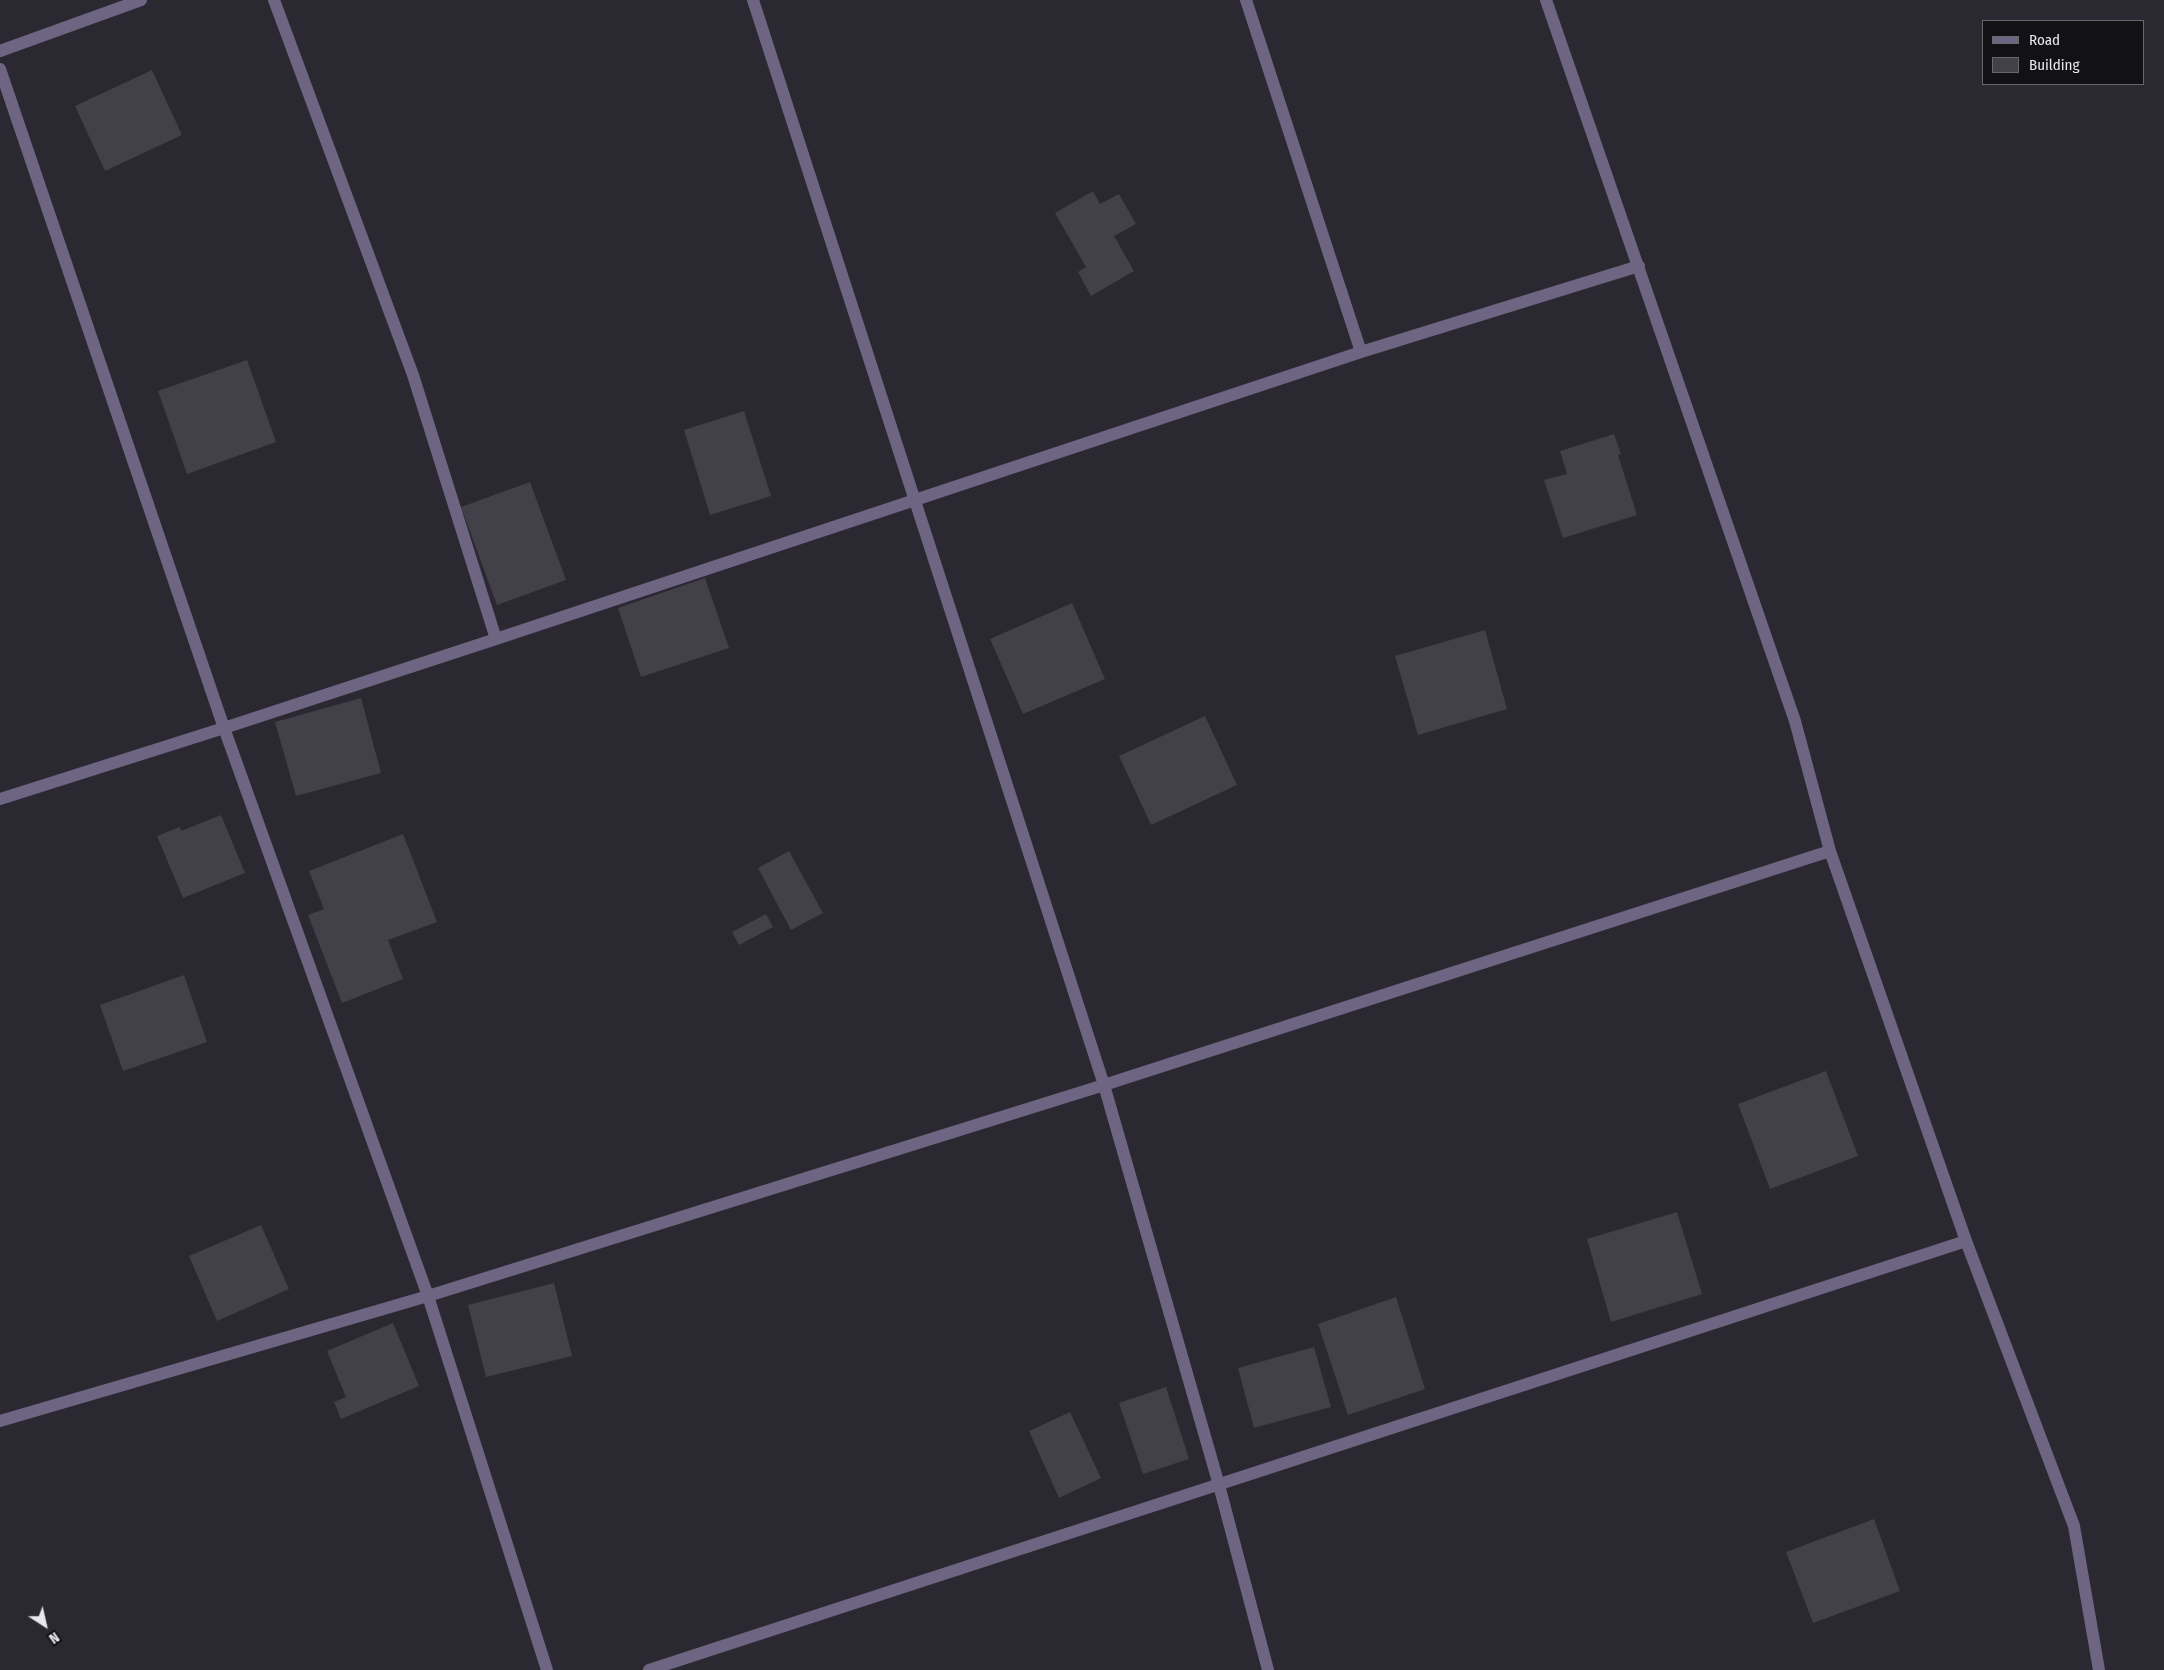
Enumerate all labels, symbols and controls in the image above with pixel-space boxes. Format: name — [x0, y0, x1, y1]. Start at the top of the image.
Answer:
legend — [1982, 20, 2144, 85]
text: Road — [2029, 31, 2060, 49]
text: Building — [2029, 56, 2080, 74]
north arrow — [20, 1600, 70, 1650]
text: N — [46, 1628, 62, 1647]

